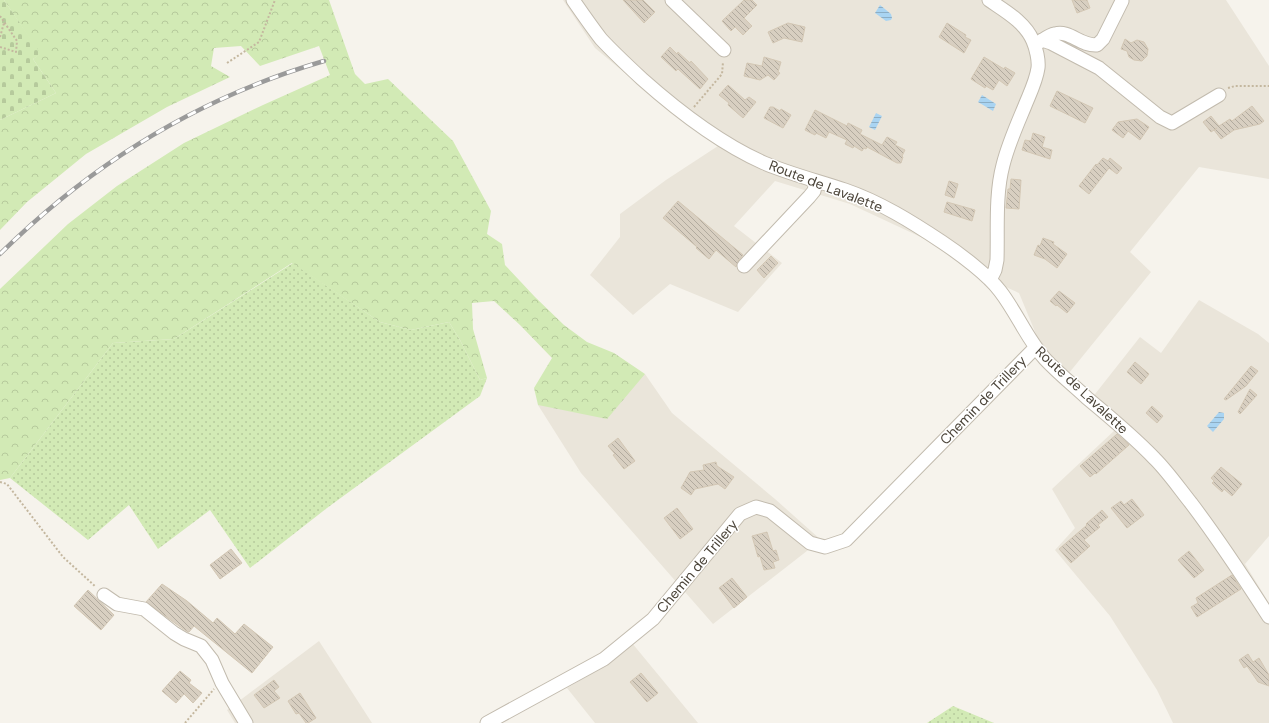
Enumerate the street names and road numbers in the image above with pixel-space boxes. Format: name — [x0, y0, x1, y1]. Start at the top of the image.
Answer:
street label: Route de Lavalette — [766, 156, 886, 216]
street label: Route de Lavalette — [1032, 342, 1132, 438]
street label: Chemin de Trillery — [936, 352, 1030, 448]
street label: Chemin de Trillery — [653, 515, 742, 617]

